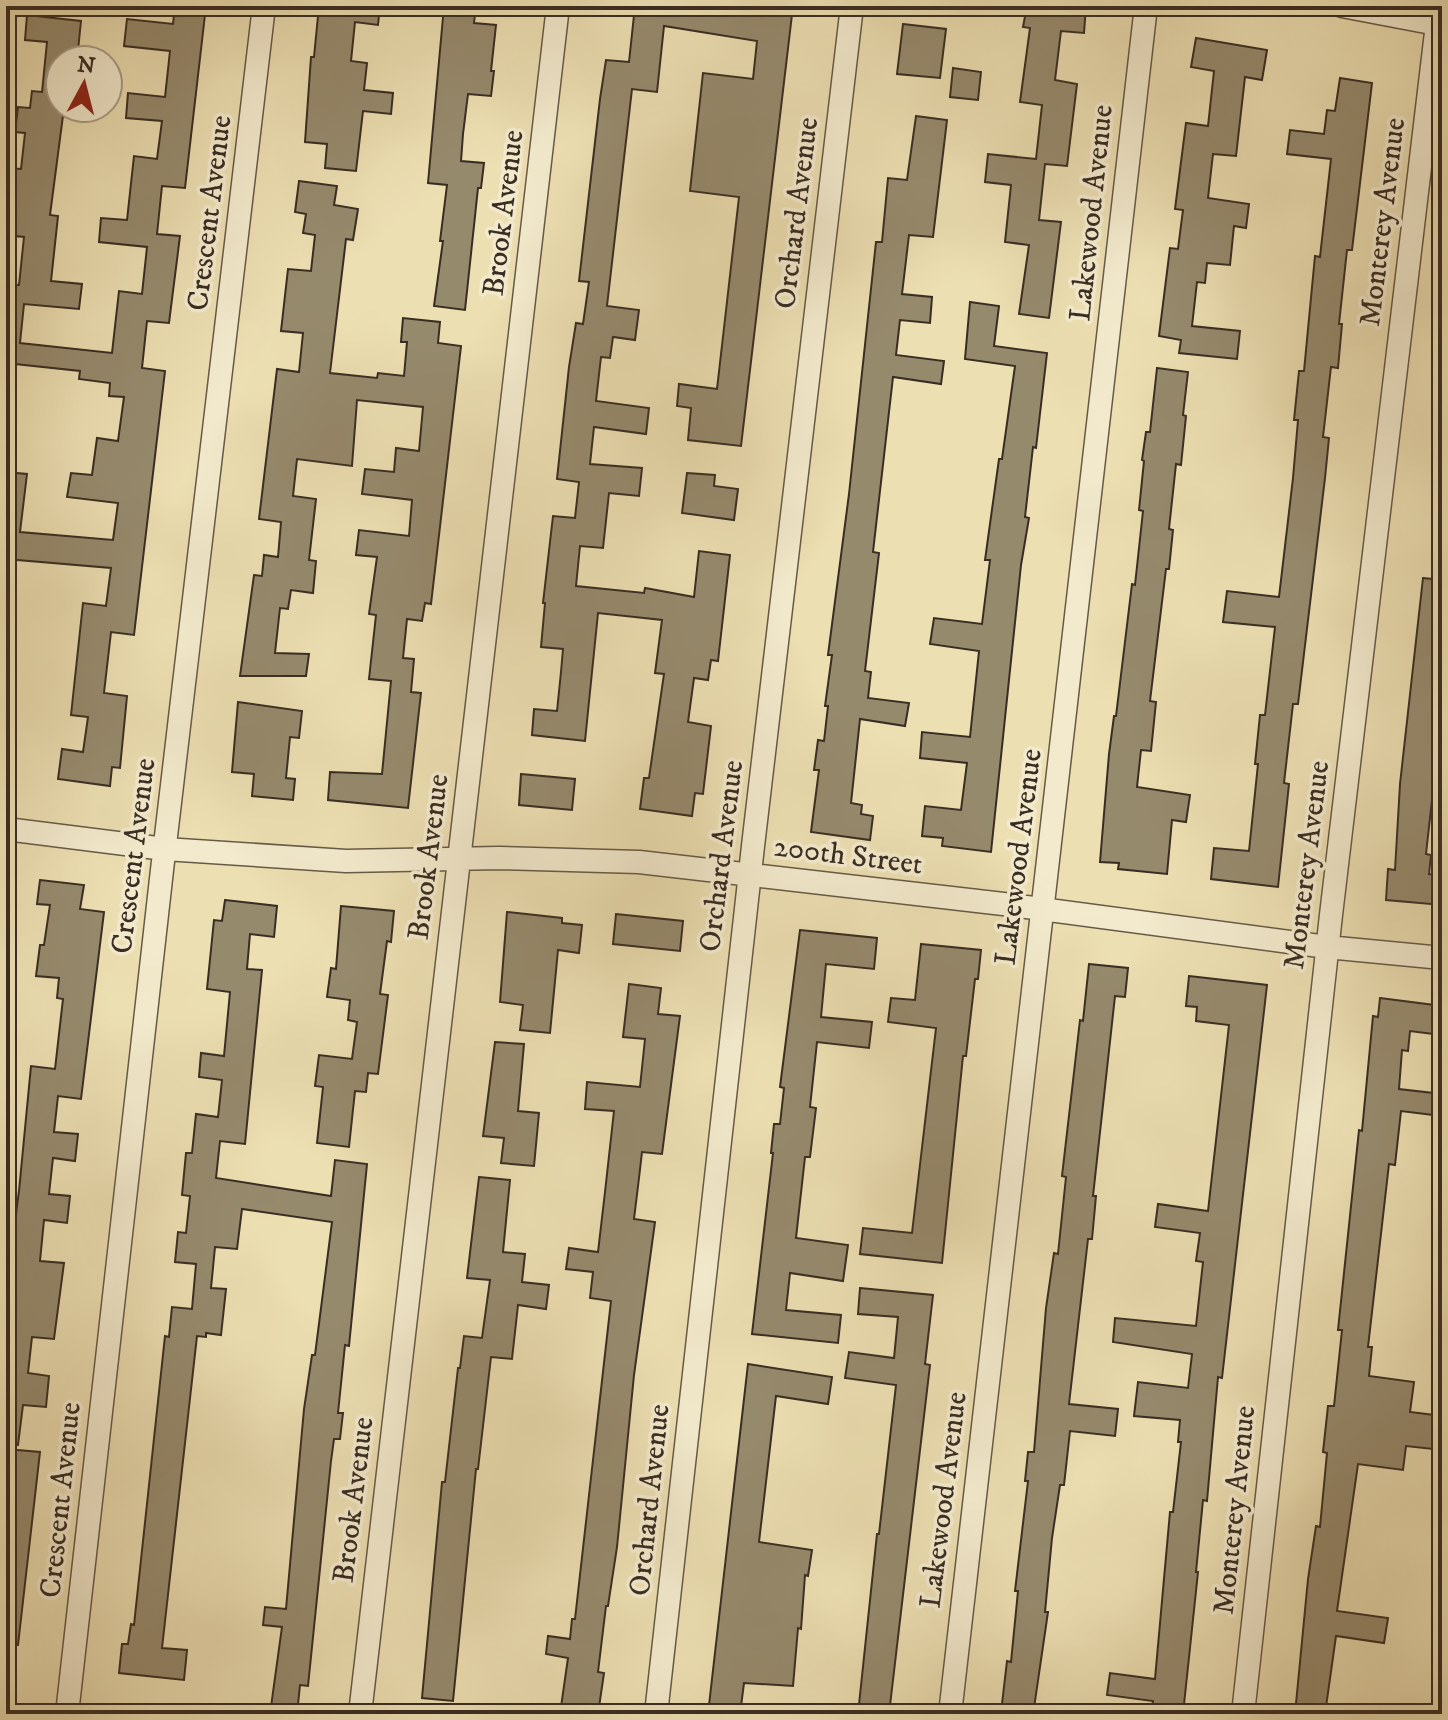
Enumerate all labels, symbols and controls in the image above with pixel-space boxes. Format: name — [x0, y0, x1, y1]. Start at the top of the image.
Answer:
north arrow — [44, 44, 124, 124]
text: N — [76, 51, 97, 80]
street label: Lakewood Avenue — [1062, 103, 1122, 323]
street label: Crescent Avenue — [180, 113, 240, 313]
street label: Orchard Avenue — [767, 115, 827, 311]
street label: Monterey Avenue — [1352, 116, 1414, 328]
street label: Brook Avenue — [475, 128, 533, 298]
street label: Lakewood Avenue — [987, 747, 1051, 967]
street label: Crescent Avenue — [104, 756, 164, 956]
street label: Orchard Avenue — [692, 758, 752, 954]
street label: Monterey Avenue — [1276, 759, 1338, 971]
street label: Brook Avenue — [400, 772, 458, 942]
street label: 200th Street — [771, 829, 925, 883]
street label: Lakewood Avenue — [912, 1390, 976, 1610]
street label: Crescent Avenue — [32, 1400, 90, 1600]
street label: Orchard Avenue — [622, 1402, 678, 1598]
street label: Monterey Avenue — [1206, 1404, 1264, 1616]
street label: Brook Avenue — [325, 1415, 383, 1585]

